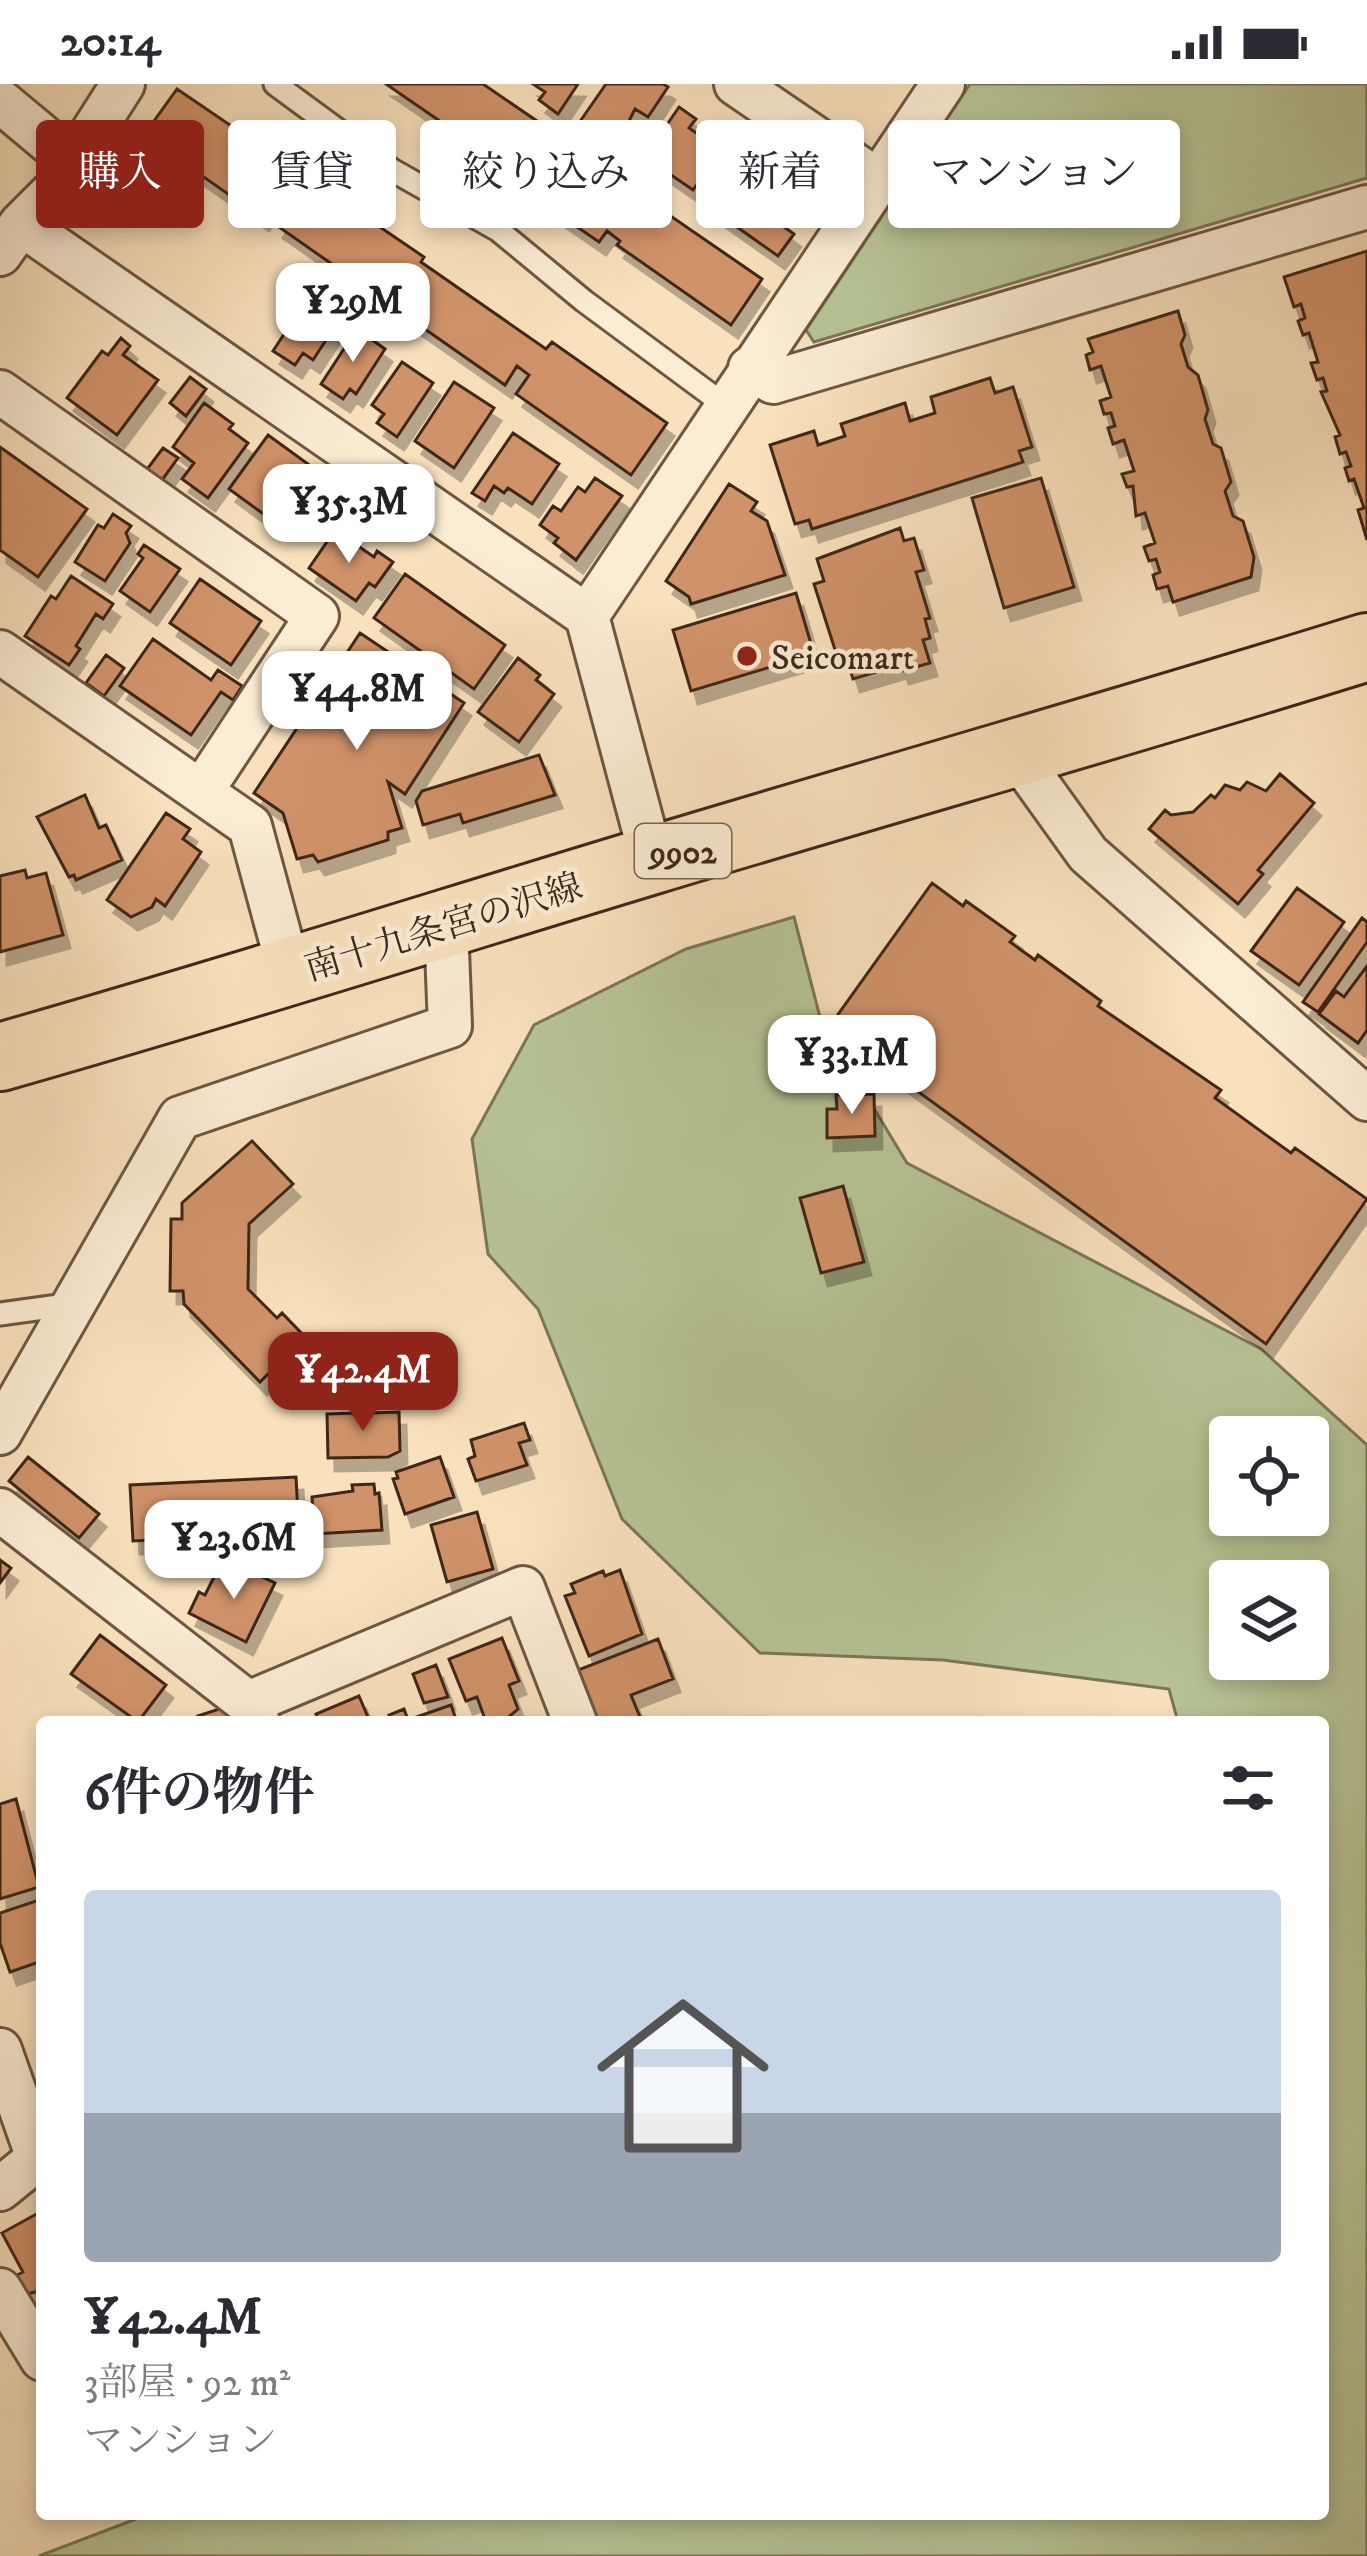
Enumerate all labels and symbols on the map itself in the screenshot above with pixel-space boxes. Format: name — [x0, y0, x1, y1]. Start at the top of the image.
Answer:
pin: ¥29M — [282, 263, 424, 365]
pin: ¥35.3M — [251, 464, 447, 566]
place label: Seicomart — [771, 636, 914, 681]
marker: Seicomart — [734, 643, 760, 669]
pin: ¥44.8M — [259, 651, 455, 753]
road number: 9902 — [635, 824, 731, 878]
street label: 南十九条宮の沢線 — [299, 865, 588, 992]
pin: ¥33.1M — [754, 1015, 950, 1117]
pin: ¥42.4M — [265, 1332, 461, 1434]
pin: ¥23.6M — [136, 1500, 332, 1602]

